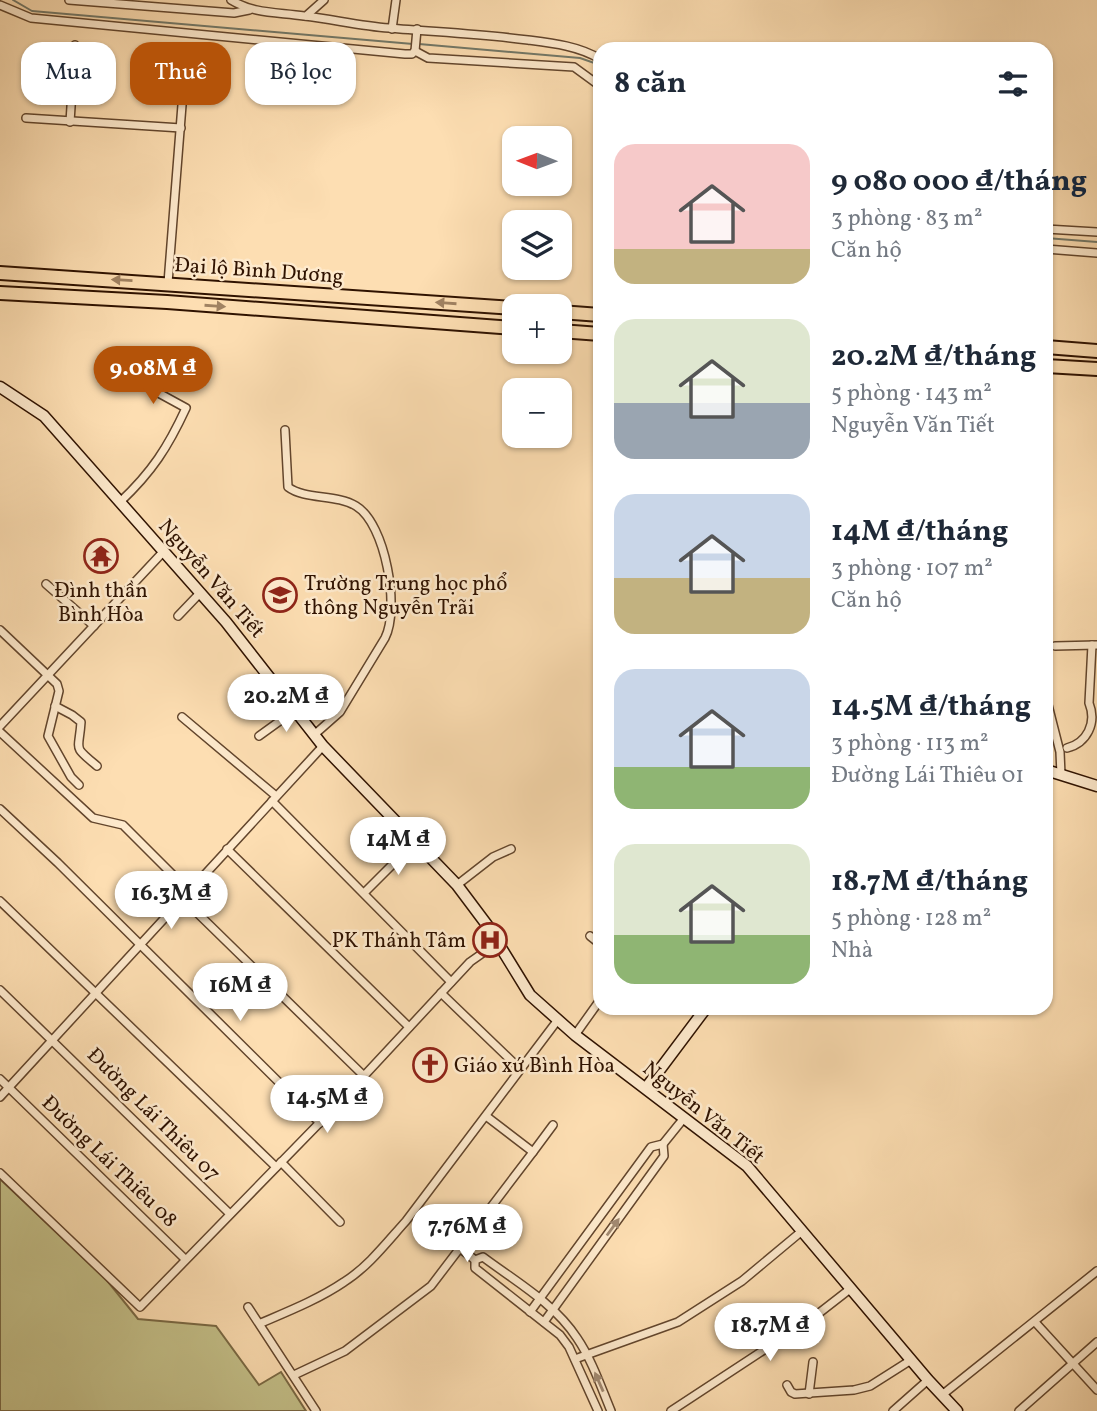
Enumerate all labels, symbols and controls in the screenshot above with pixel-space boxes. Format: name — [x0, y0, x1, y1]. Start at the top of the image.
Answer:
chip: Mua — [21, 42, 116, 105]
chip: Thuê — [130, 42, 231, 105]
chip: Bộ lọc — [245, 42, 356, 105]
text: 8 căn — [614, 63, 686, 105]
icon: filters — [994, 65, 1032, 103]
north arrow — [502, 126, 572, 196]
map controls — [502, 126, 572, 448]
text: 9 080 000 ₫/tháng — [831, 161, 1087, 203]
icon: home — [670, 172, 754, 256]
text: 3 phòng · 83 m² — [831, 203, 982, 235]
button: layers — [502, 210, 572, 280]
text: Căn hộ — [831, 235, 902, 267]
street label: Đại lộ Bình Dương — [173, 251, 344, 292]
one-way arrow — [111, 275, 133, 286]
button: + — [502, 294, 572, 364]
one-way arrow — [435, 298, 457, 309]
one-way arrow — [204, 301, 226, 312]
text: 20.2M ₫/tháng — [831, 336, 1036, 378]
pin: 9.08M ₫ — [88, 346, 218, 406]
icon: home — [670, 347, 754, 431]
text: 9.08M ₫ — [110, 353, 196, 385]
button: − — [502, 378, 572, 448]
text: 5 phòng · 143 m² — [831, 378, 992, 410]
text: Nguyễn Văn Tiết — [831, 410, 995, 442]
text: 14M ₫/tháng — [831, 511, 1009, 553]
street label: Nguyễn Văn Tiết — [151, 513, 271, 645]
icon: home — [670, 522, 754, 606]
temple icon: Đình thần Bình Hòa — [82, 537, 120, 575]
text: 3 phòng · 107 m² — [831, 553, 993, 585]
place label: Trường Trung học phổ thông Nguyễn Trãi — [304, 570, 508, 623]
school or university icon: Trường Trung học phổ thông Nguyễn Trãi — [261, 576, 299, 614]
place label: Đình thần Bình Hòa — [54, 577, 148, 630]
text: Căn hộ — [831, 585, 902, 617]
pin: 20.2M ₫ — [221, 674, 351, 734]
text: 20.2M ₫ — [243, 681, 329, 713]
text: 14.5M ₫/tháng — [831, 686, 1031, 728]
icon: home — [670, 697, 754, 781]
text: 3 phòng · 113 m² — [831, 728, 989, 760]
text: Đường Lái Thiêu 01 — [831, 760, 1024, 792]
pin: 14M ₫ — [349, 818, 447, 877]
text: 14M ₫ — [366, 824, 430, 856]
text: 18.7M ₫/tháng — [831, 861, 1028, 903]
pin: 16.3M ₫ — [106, 872, 236, 931]
icon: home — [670, 872, 754, 956]
text: 16.3M ₫ — [131, 878, 211, 910]
text: 5 phòng · 128 m² — [831, 903, 991, 935]
hospital icon: PK Thánh Tâm — [471, 921, 509, 959]
place label: PK Thánh Tâm — [332, 927, 466, 956]
text: Nhà — [831, 935, 873, 967]
pin: 16M ₫ — [191, 964, 289, 1023]
text: 16M ₫ — [209, 970, 271, 1002]
street label: Đường Lái Thiêu 07 — [80, 1042, 226, 1188]
church icon: Giáo xứ Bình Hòa — [411, 1046, 449, 1084]
place label: Giáo xứ Bình Hòa — [454, 1052, 615, 1081]
street label: Nguyễn Văn Tiết — [636, 1055, 770, 1171]
pin: 14.5M ₫ — [262, 1076, 392, 1135]
text: 14.5M ₫ — [286, 1082, 368, 1114]
street label: Đường Lái Thiêu 08 — [35, 1089, 183, 1235]
pin: 7.76M ₫ — [402, 1204, 532, 1264]
text: 7.76M ₫ — [428, 1211, 506, 1243]
one-way arrow — [606, 1218, 620, 1236]
pin: 18.7M ₫ — [705, 1304, 835, 1363]
text: 18.7M ₫ — [730, 1310, 810, 1342]
one-way arrow — [593, 1372, 605, 1392]

